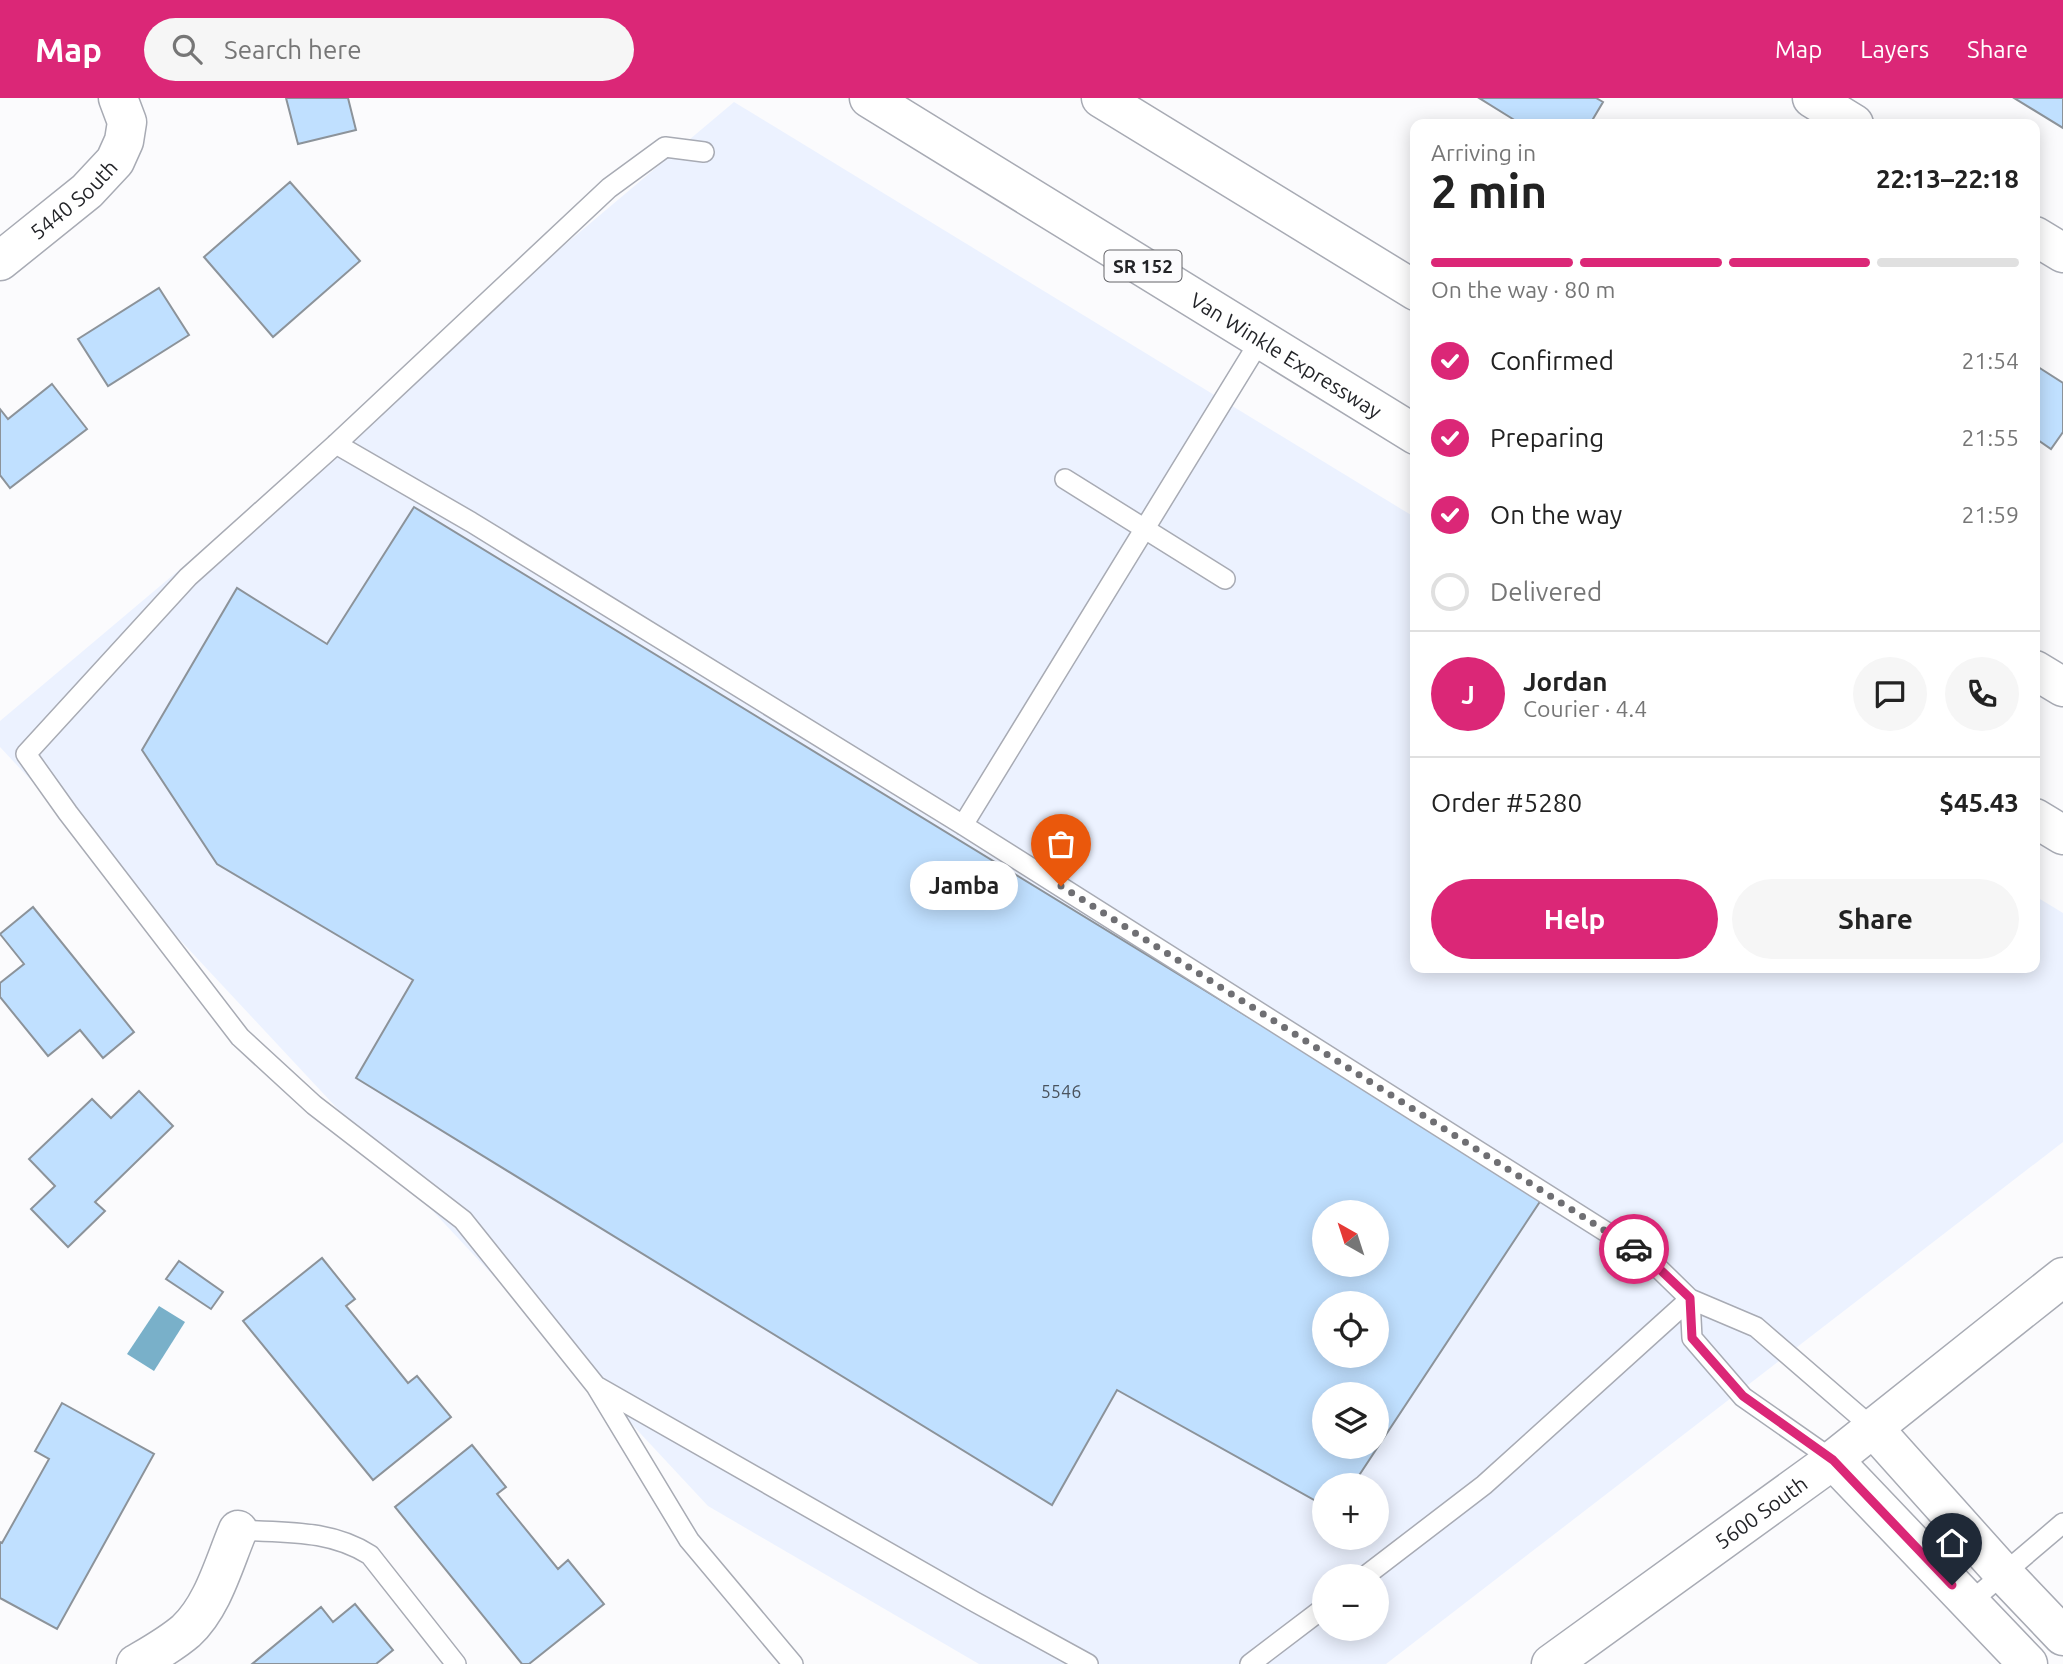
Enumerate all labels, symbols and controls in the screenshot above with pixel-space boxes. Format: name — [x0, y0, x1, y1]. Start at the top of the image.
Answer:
search box — [144, 18, 634, 81]
icon: search — [168, 30, 206, 68]
text: Map — [35, 31, 102, 68]
text: Search here — [224, 35, 362, 64]
text: Map — [1775, 36, 1822, 63]
text: Layers — [1860, 36, 1929, 63]
text: Share — [1967, 36, 2028, 63]
text: Arriving in — [1431, 140, 1536, 165]
street label: 5440 South — [25, 155, 122, 244]
text: 22:13–22:18 — [1876, 164, 2019, 193]
text: 2 min — [1431, 165, 1547, 217]
road number: SR 152 — [1104, 250, 1182, 282]
text: On the way · 80 m — [1431, 277, 1615, 302]
street label: Van Winkle Expressway — [1186, 287, 1386, 423]
icon: check — [1431, 342, 1469, 380]
text: Confirmed — [1490, 346, 1614, 375]
text: 21:54 — [1961, 348, 2019, 373]
icon: check — [1431, 419, 1469, 457]
text: Preparing — [1490, 423, 1604, 452]
text: 21:55 — [1961, 425, 2019, 450]
icon: check — [1431, 496, 1469, 534]
text: On the way — [1490, 500, 1622, 529]
text: 21:59 — [1961, 502, 2019, 527]
text: Delivered — [1490, 577, 1602, 606]
button: chat — [1853, 657, 1927, 731]
button: phone — [1945, 657, 2019, 731]
text: Jordan — [1523, 667, 1608, 696]
text: J — [1461, 680, 1475, 709]
text: Courier · 4.4 — [1523, 696, 1647, 721]
text: Order #5280 — [1431, 788, 1582, 817]
text: $45.43 — [1939, 788, 2019, 817]
pin — [1031, 814, 1091, 886]
icon: bag — [1042, 825, 1080, 863]
callout: Jamba — [911, 862, 1019, 910]
text: Jamba — [929, 873, 999, 898]
button: Help — [1431, 879, 1718, 959]
button: Share — [1732, 879, 2019, 959]
house number: 5546 — [1041, 1081, 1081, 1101]
north arrow — [1312, 1200, 1390, 1278]
map controls — [1312, 1200, 1389, 1641]
courier — [1599, 1214, 1669, 1284]
icon: car — [1615, 1230, 1653, 1268]
button: locate — [1312, 1291, 1389, 1368]
button: layers — [1312, 1382, 1389, 1459]
street label: 5600 South — [1710, 1471, 1812, 1554]
button: + — [1312, 1473, 1389, 1550]
pin — [1922, 1513, 1982, 1585]
icon: home — [1933, 1524, 1971, 1562]
button: − — [1312, 1564, 1389, 1641]

